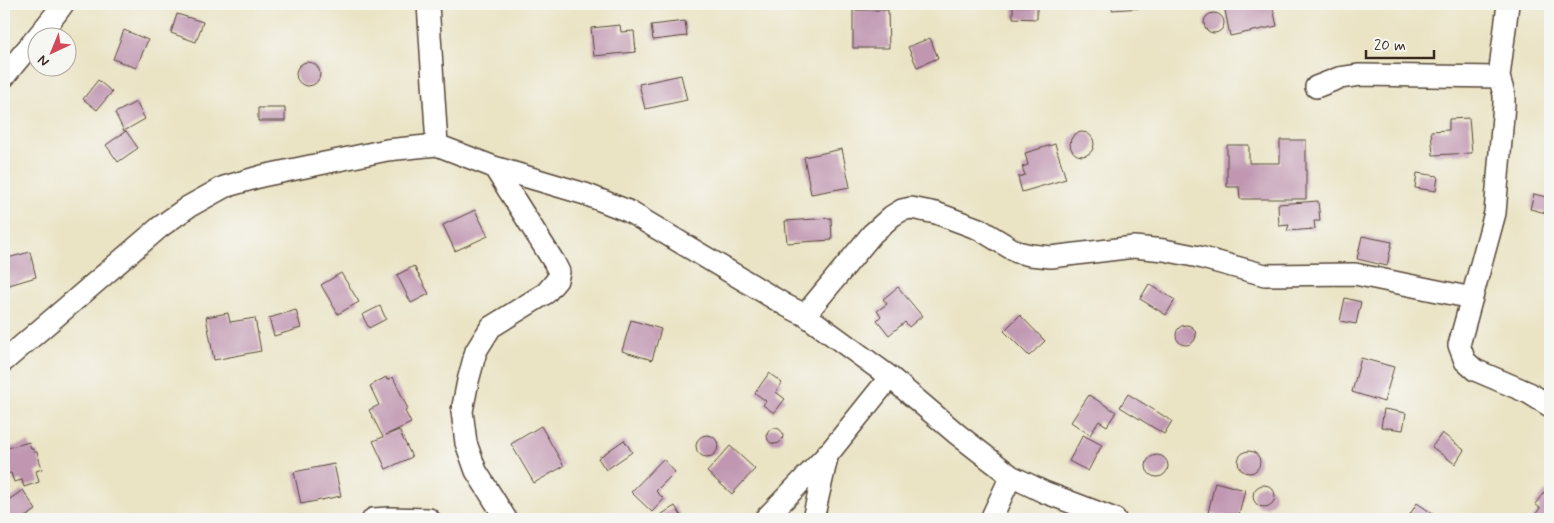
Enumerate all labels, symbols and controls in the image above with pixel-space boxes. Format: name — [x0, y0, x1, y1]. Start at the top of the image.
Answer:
north arrow — [28, 28, 78, 78]
scale bar — [1366, 28, 1434, 60]
text: 20 m — [1374, 36, 1406, 56]
text: N — [34, 51, 53, 70]

